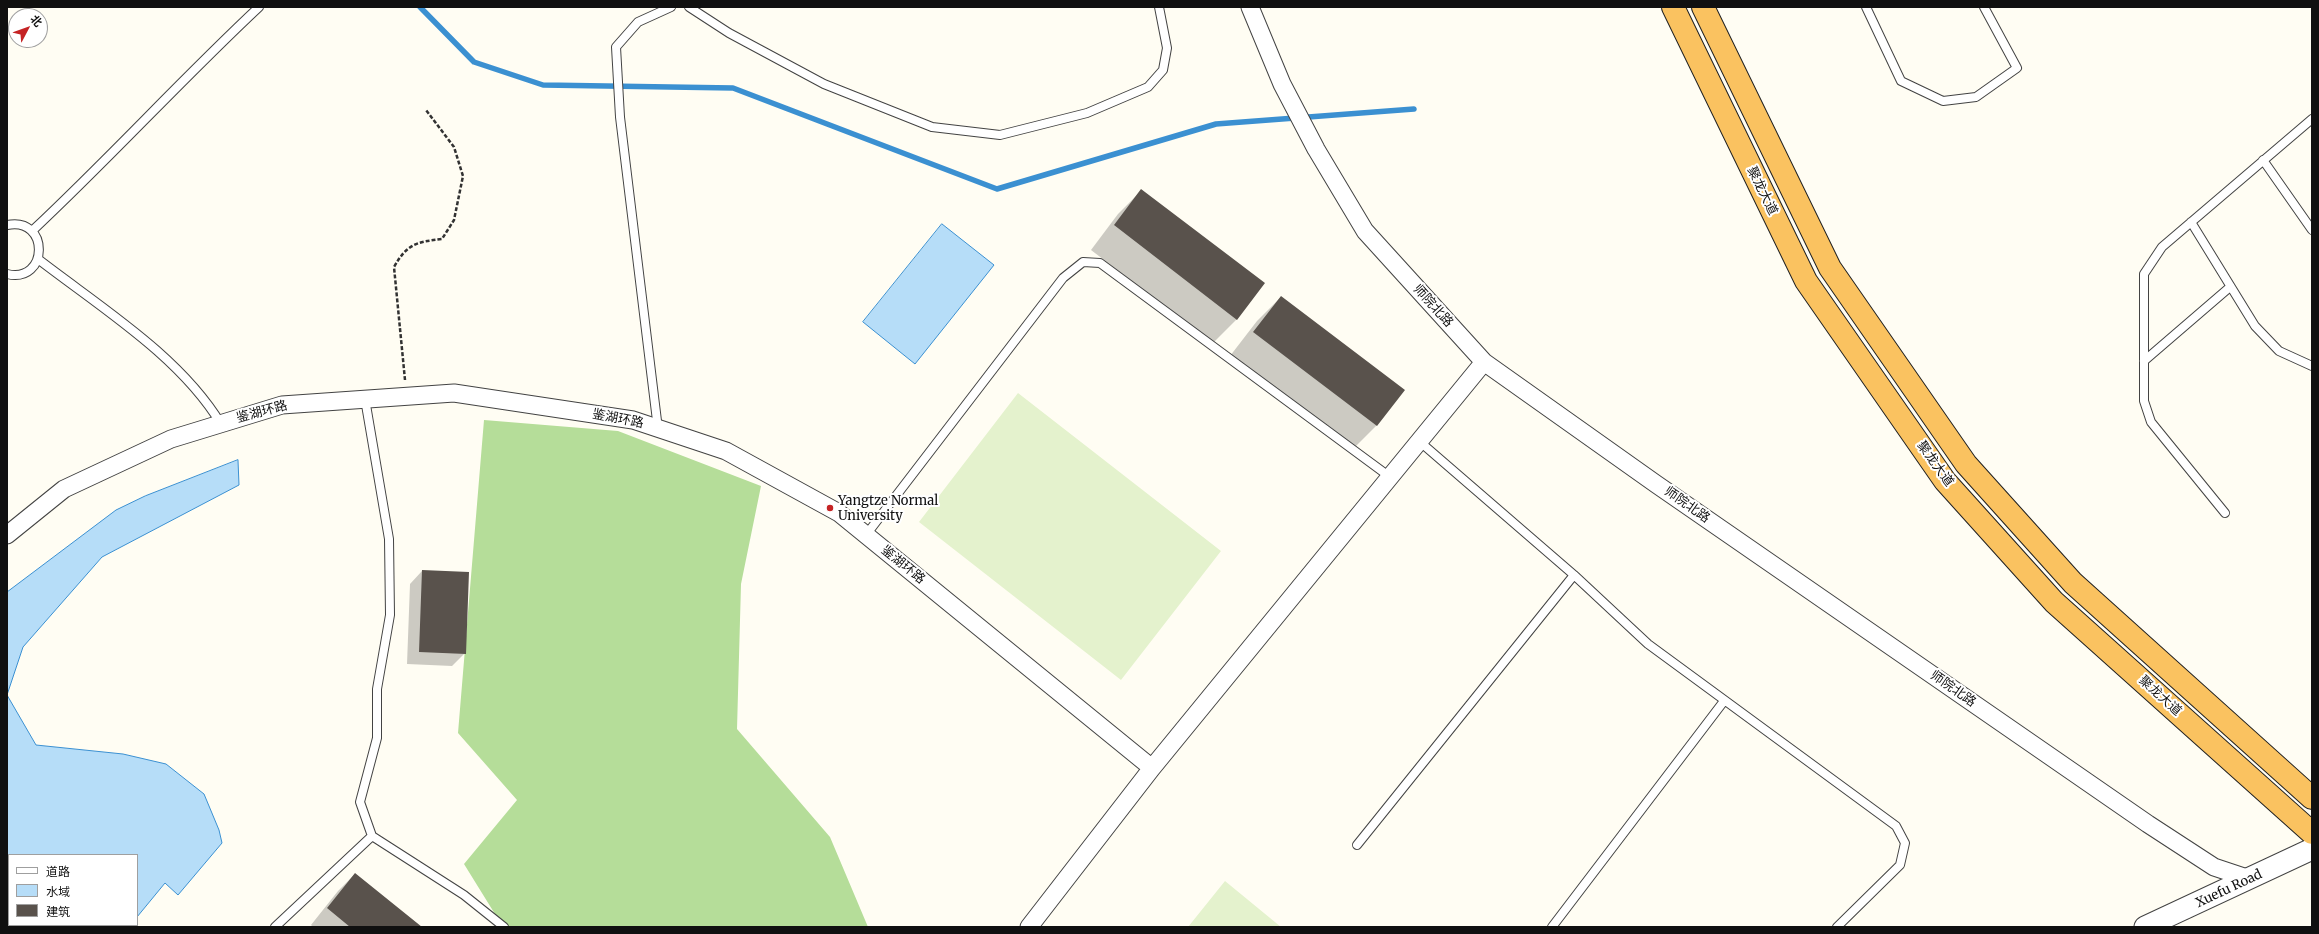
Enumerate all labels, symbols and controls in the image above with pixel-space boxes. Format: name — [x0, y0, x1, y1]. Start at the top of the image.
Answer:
north arrow — [8, 8, 48, 48]
text: 北 — [27, 12, 45, 30]
street label: 聚龙大道 — [1744, 164, 1780, 218]
street label: 师院北路 — [1410, 281, 1456, 331]
street label: 鉴湖环路 — [235, 398, 289, 426]
street label: 鉴湖环路 — [591, 406, 645, 432]
street label: 聚龙大道 — [1913, 438, 1957, 490]
street label: 师院北路 — [1661, 484, 1713, 526]
place label: Yangtze Normal University — [838, 493, 938, 524]
marker: Yangtze Normal University — [825, 503, 835, 513]
street label: 鉴湖环路 — [878, 543, 928, 587]
street label: 师院北路 — [1927, 668, 1979, 710]
street label: 聚龙大道 — [2135, 673, 2185, 719]
legend — [8, 854, 138, 926]
text: 道路 — [46, 864, 70, 879]
street label: Xuefu Road — [2193, 867, 2265, 911]
text: 水域 — [46, 884, 70, 899]
text: 建筑 — [46, 904, 70, 919]

